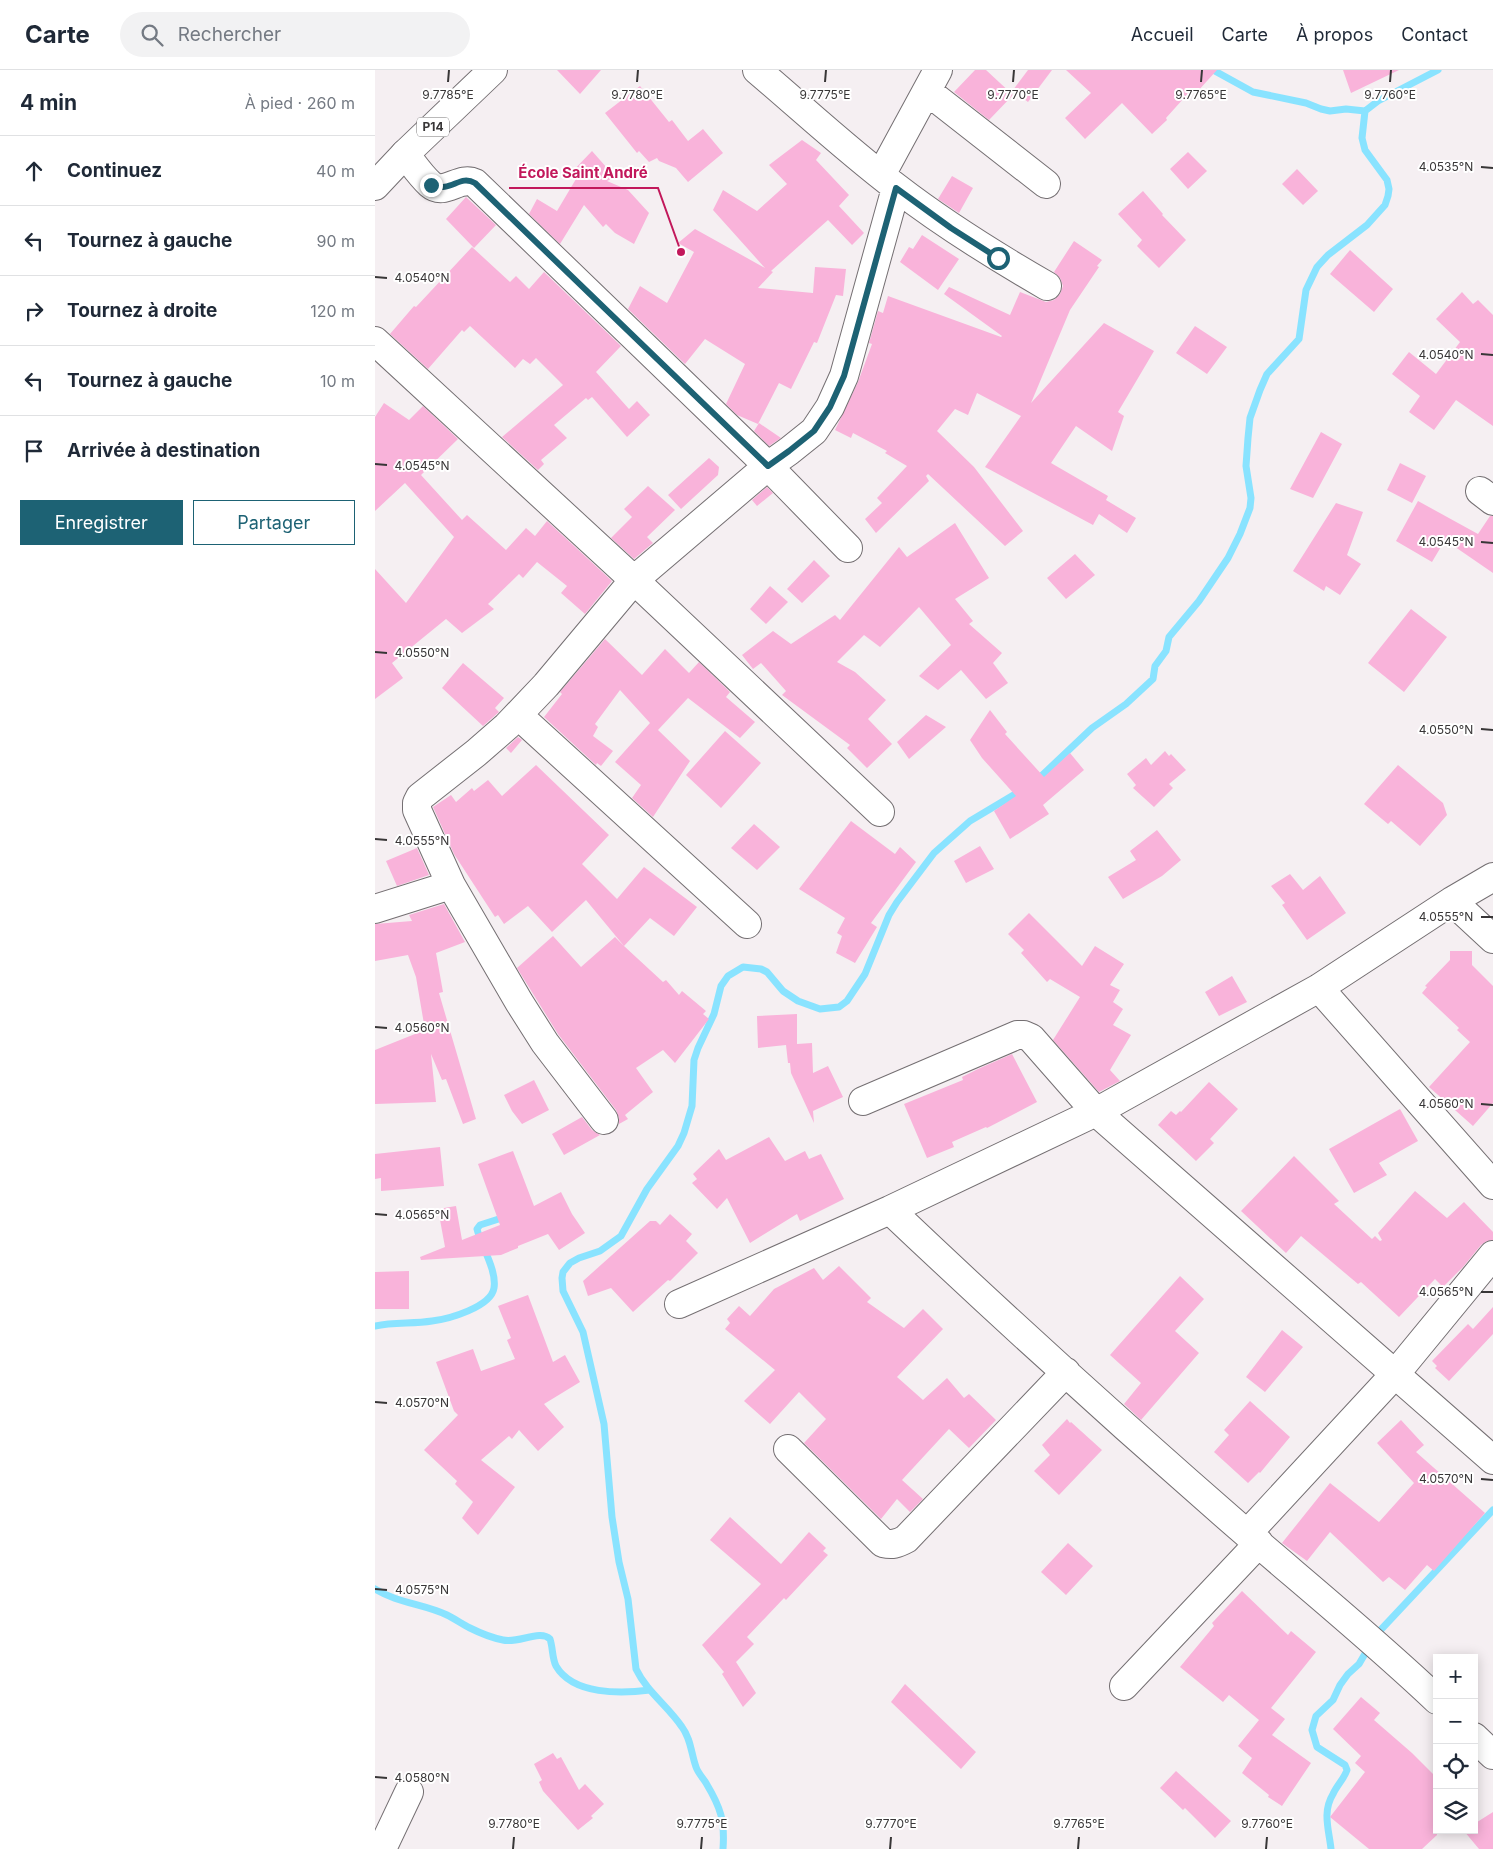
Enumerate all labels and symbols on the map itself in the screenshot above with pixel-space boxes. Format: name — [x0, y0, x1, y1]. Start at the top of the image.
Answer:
text: 9.7785°E — [422, 87, 474, 102]
text: 9.7780°E — [611, 87, 663, 102]
text: 9.7775°E — [799, 87, 851, 102]
text: 9.7770°E — [987, 87, 1039, 102]
text: 9.7765°E — [1175, 87, 1227, 102]
text: 9.7760°E — [1364, 87, 1416, 102]
road number: P14 — [417, 118, 449, 136]
callout: École Saint André — [509, 158, 658, 188]
text: 4.0535°N — [1419, 159, 1473, 174]
text: École Saint André — [518, 163, 648, 182]
route end — [420, 174, 443, 197]
route start — [987, 247, 1010, 270]
text: 4.0540°N — [394, 270, 450, 285]
text: 4.0540°N — [1418, 347, 1474, 362]
text: 4.0545°N — [395, 458, 449, 473]
text: 4.0545°N — [1419, 534, 1473, 549]
text: 4.0550°N — [395, 645, 449, 660]
text: 4.0550°N — [1419, 722, 1473, 737]
text: 4.0555°N — [395, 833, 449, 848]
text: 4.0555°N — [1419, 909, 1473, 924]
text: 4.0560°N — [395, 1020, 449, 1035]
text: 4.0560°N — [1419, 1096, 1473, 1111]
text: 4.0565°N — [395, 1207, 449, 1222]
text: 4.0565°N — [1419, 1284, 1473, 1299]
text: 4.0570°N — [395, 1395, 449, 1410]
text: 4.0570°N — [1419, 1471, 1473, 1486]
text: 4.0575°N — [395, 1582, 449, 1597]
text: 4.0580°N — [395, 1770, 449, 1785]
text: 9.7780°E — [488, 1816, 540, 1831]
text: 9.7775°E — [676, 1816, 728, 1831]
text: 9.7770°E — [865, 1816, 917, 1831]
text: 9.7765°E — [1053, 1816, 1105, 1831]
text: 9.7760°E — [1241, 1816, 1293, 1831]

